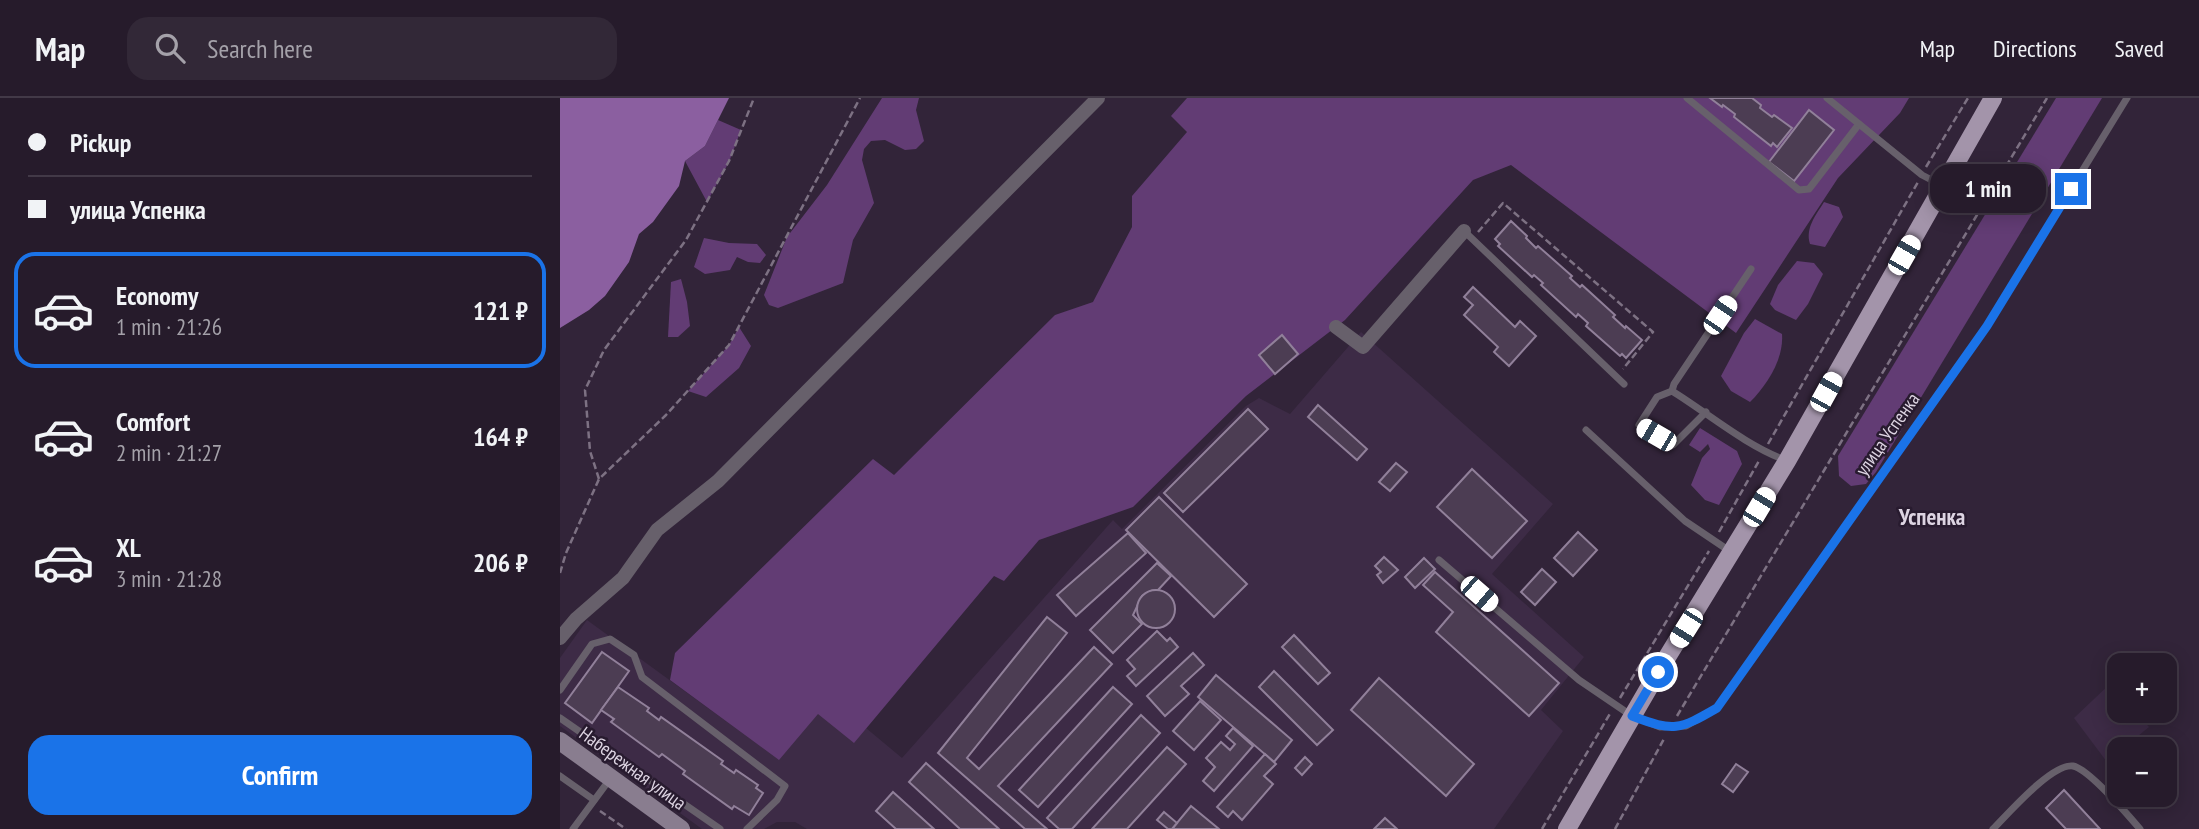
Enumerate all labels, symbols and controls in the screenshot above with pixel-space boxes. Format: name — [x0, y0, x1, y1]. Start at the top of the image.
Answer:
search box — [127, 17, 617, 80]
text: Map — [35, 27, 85, 70]
icon: search — [151, 29, 189, 67]
text: Search here — [207, 32, 313, 65]
text: Map — [1920, 33, 1955, 64]
text: Directions — [1993, 33, 2077, 64]
text: Saved — [2115, 33, 2164, 64]
text: Pickup — [70, 126, 131, 159]
callout: 1 min — [1931, 164, 2046, 214]
route end — [2055, 173, 2087, 205]
text: 1 min — [1965, 174, 2011, 203]
text: улица Успенка — [70, 193, 206, 226]
car — [1885, 232, 1924, 278]
icon: car — [32, 279, 95, 342]
text: Economy — [116, 279, 198, 312]
car — [1700, 292, 1741, 338]
text: 121 ₽ — [473, 294, 528, 327]
text: 1 min · 21:26 — [116, 312, 222, 341]
car — [1807, 369, 1846, 415]
street label: улица Успенка — [1850, 388, 1924, 480]
icon: car — [32, 405, 95, 468]
text: Comfort — [116, 405, 190, 438]
car — [1633, 415, 1680, 455]
text: 164 ₽ — [473, 420, 528, 453]
text: 2 min · 21:27 — [116, 438, 222, 467]
car — [1740, 484, 1779, 530]
district label: Успенка — [1898, 502, 1965, 531]
icon: car — [32, 531, 95, 594]
text: XL — [116, 531, 141, 564]
text: 206 ₽ — [473, 546, 528, 579]
text: 3 min · 21:28 — [116, 564, 222, 593]
car — [1457, 572, 1502, 616]
car — [1666, 605, 1707, 651]
map controls — [2107, 653, 2177, 807]
button: + — [2107, 653, 2177, 723]
route start — [1642, 656, 1674, 688]
street label: Набережная улица — [575, 721, 691, 815]
button: Confirm — [28, 735, 532, 815]
button: − — [2107, 737, 2177, 807]

